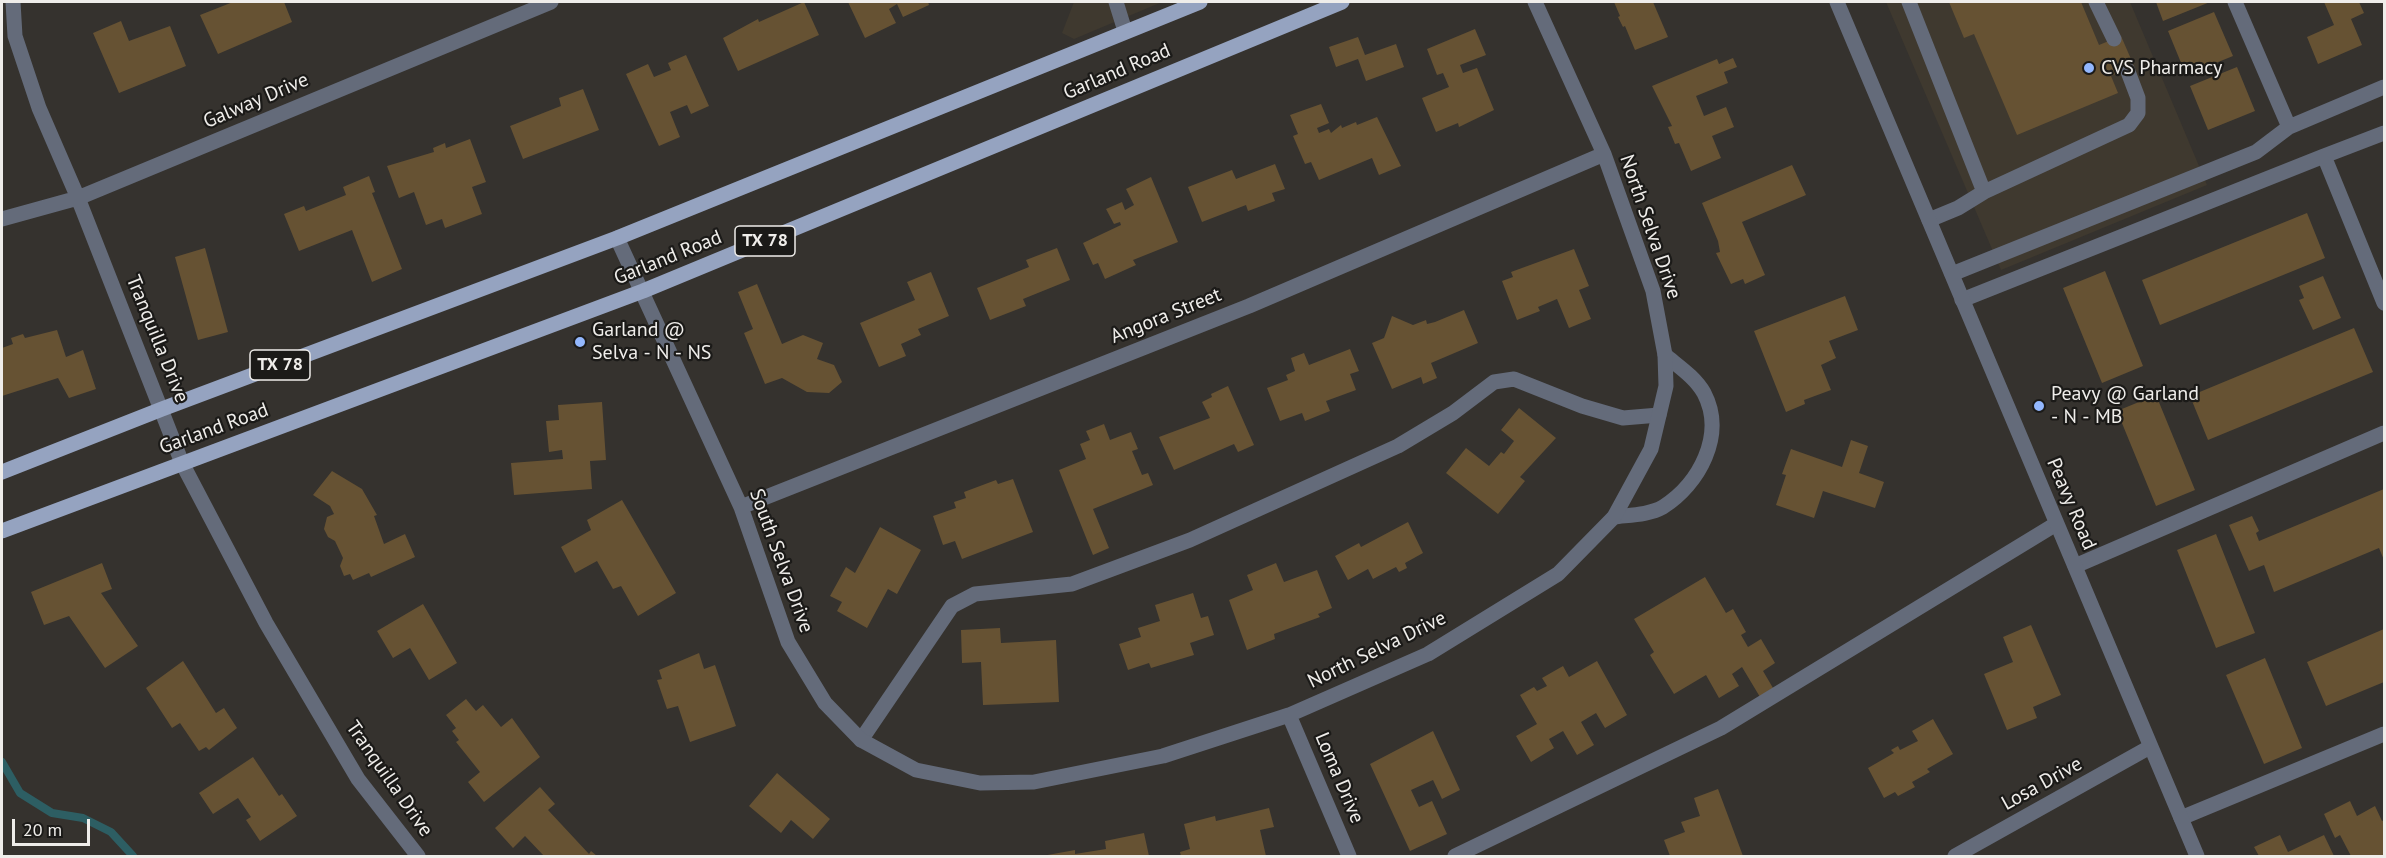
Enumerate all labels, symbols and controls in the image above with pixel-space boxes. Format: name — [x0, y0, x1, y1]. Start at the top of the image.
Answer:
street label: Garland Road — [1060, 39, 1174, 105]
place label: CVS Pharmacy — [2101, 56, 2222, 80]
marker: CVS Pharmacy — [2082, 61, 2096, 75]
street label: Galway Drive — [200, 68, 312, 134]
street label: North Selva Drive — [1614, 152, 1686, 302]
street label: Garland Road — [611, 226, 725, 290]
road number: TX 78 — [735, 226, 795, 256]
street label: Tranquilla Drive — [121, 272, 193, 406]
street label: Angora Street — [1107, 283, 1225, 349]
place label: Garland @ Selva - N - NS — [592, 318, 711, 365]
marker: Garland @ Selva - N - NS — [573, 335, 587, 349]
road number: TX 78 — [250, 350, 310, 380]
place label: Peavy @ Garland - N - MB — [2051, 382, 2199, 429]
street label: Garland Road — [156, 398, 272, 460]
marker: Peavy @ Garland - N - MB — [2032, 399, 2046, 413]
street label: Peavy Road — [2041, 455, 2101, 553]
street label: South Selva Drive — [744, 486, 818, 636]
street label: North Selva Drive — [1304, 606, 1450, 694]
street label: Tranquilla Drive — [340, 717, 438, 841]
street label: Loma Drive — [1309, 729, 1369, 827]
street label: Losa Drive — [1998, 752, 2086, 816]
scale bar — [15, 807, 93, 845]
text: 20 m — [23, 818, 62, 841]

